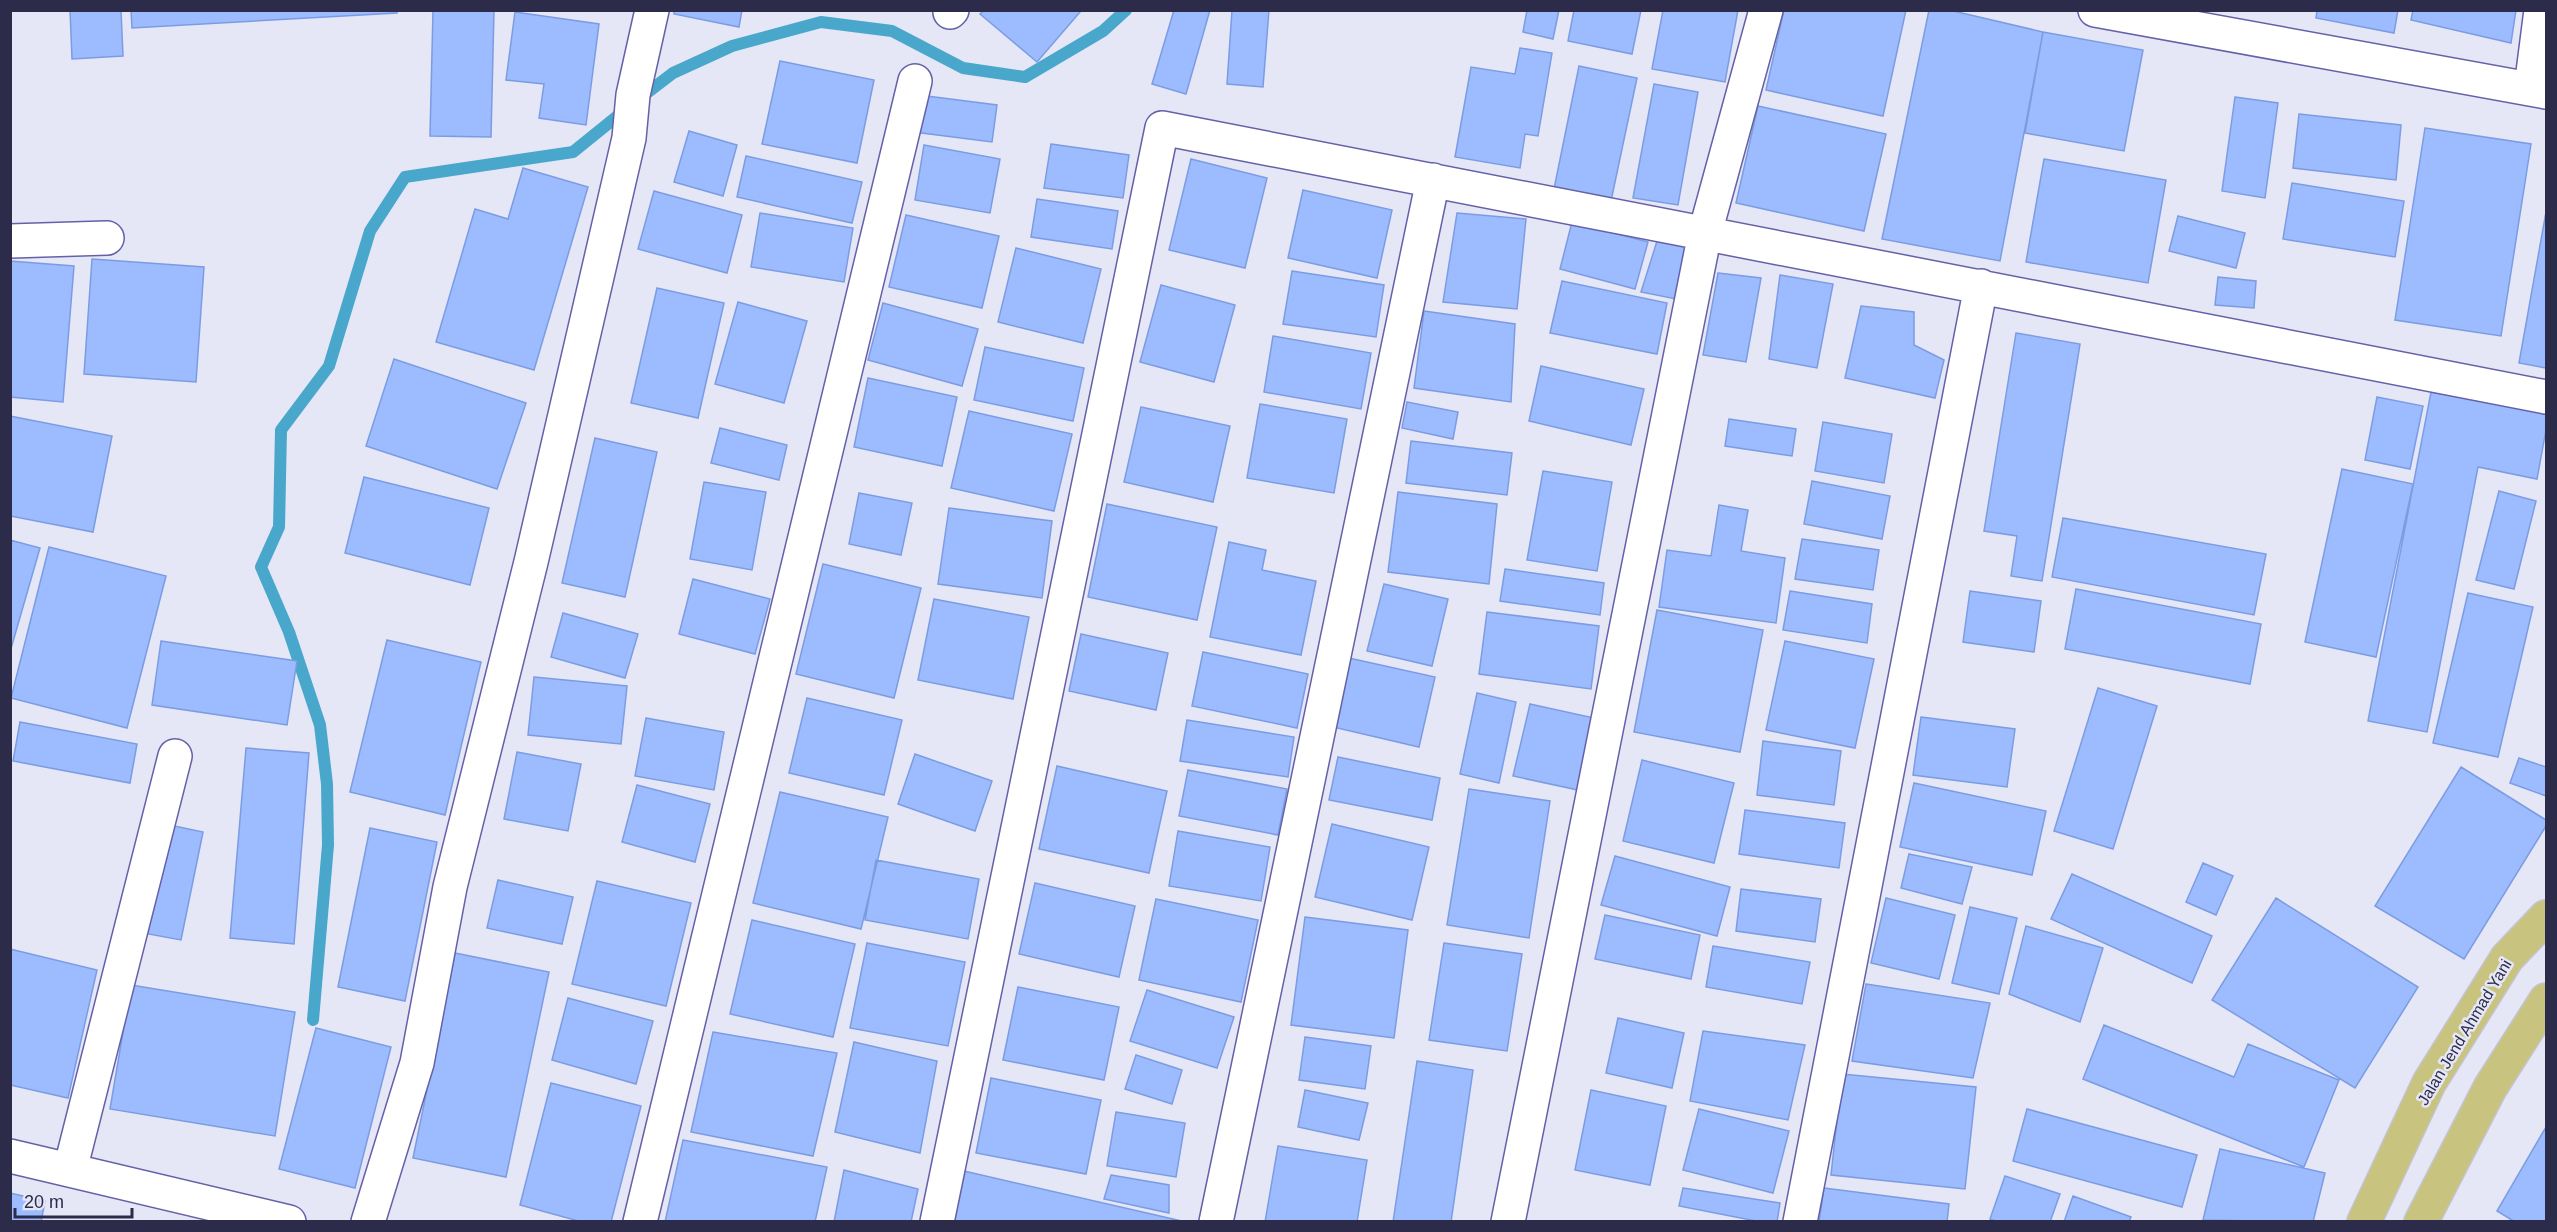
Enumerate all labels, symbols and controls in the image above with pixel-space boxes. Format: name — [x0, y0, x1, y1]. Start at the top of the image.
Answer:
street label: Jalan Jend Ahmad Yani — [2414, 956, 2515, 1108]
scale bar — [15, 1181, 132, 1219]
text: 20 m — [24, 1192, 64, 1212]

